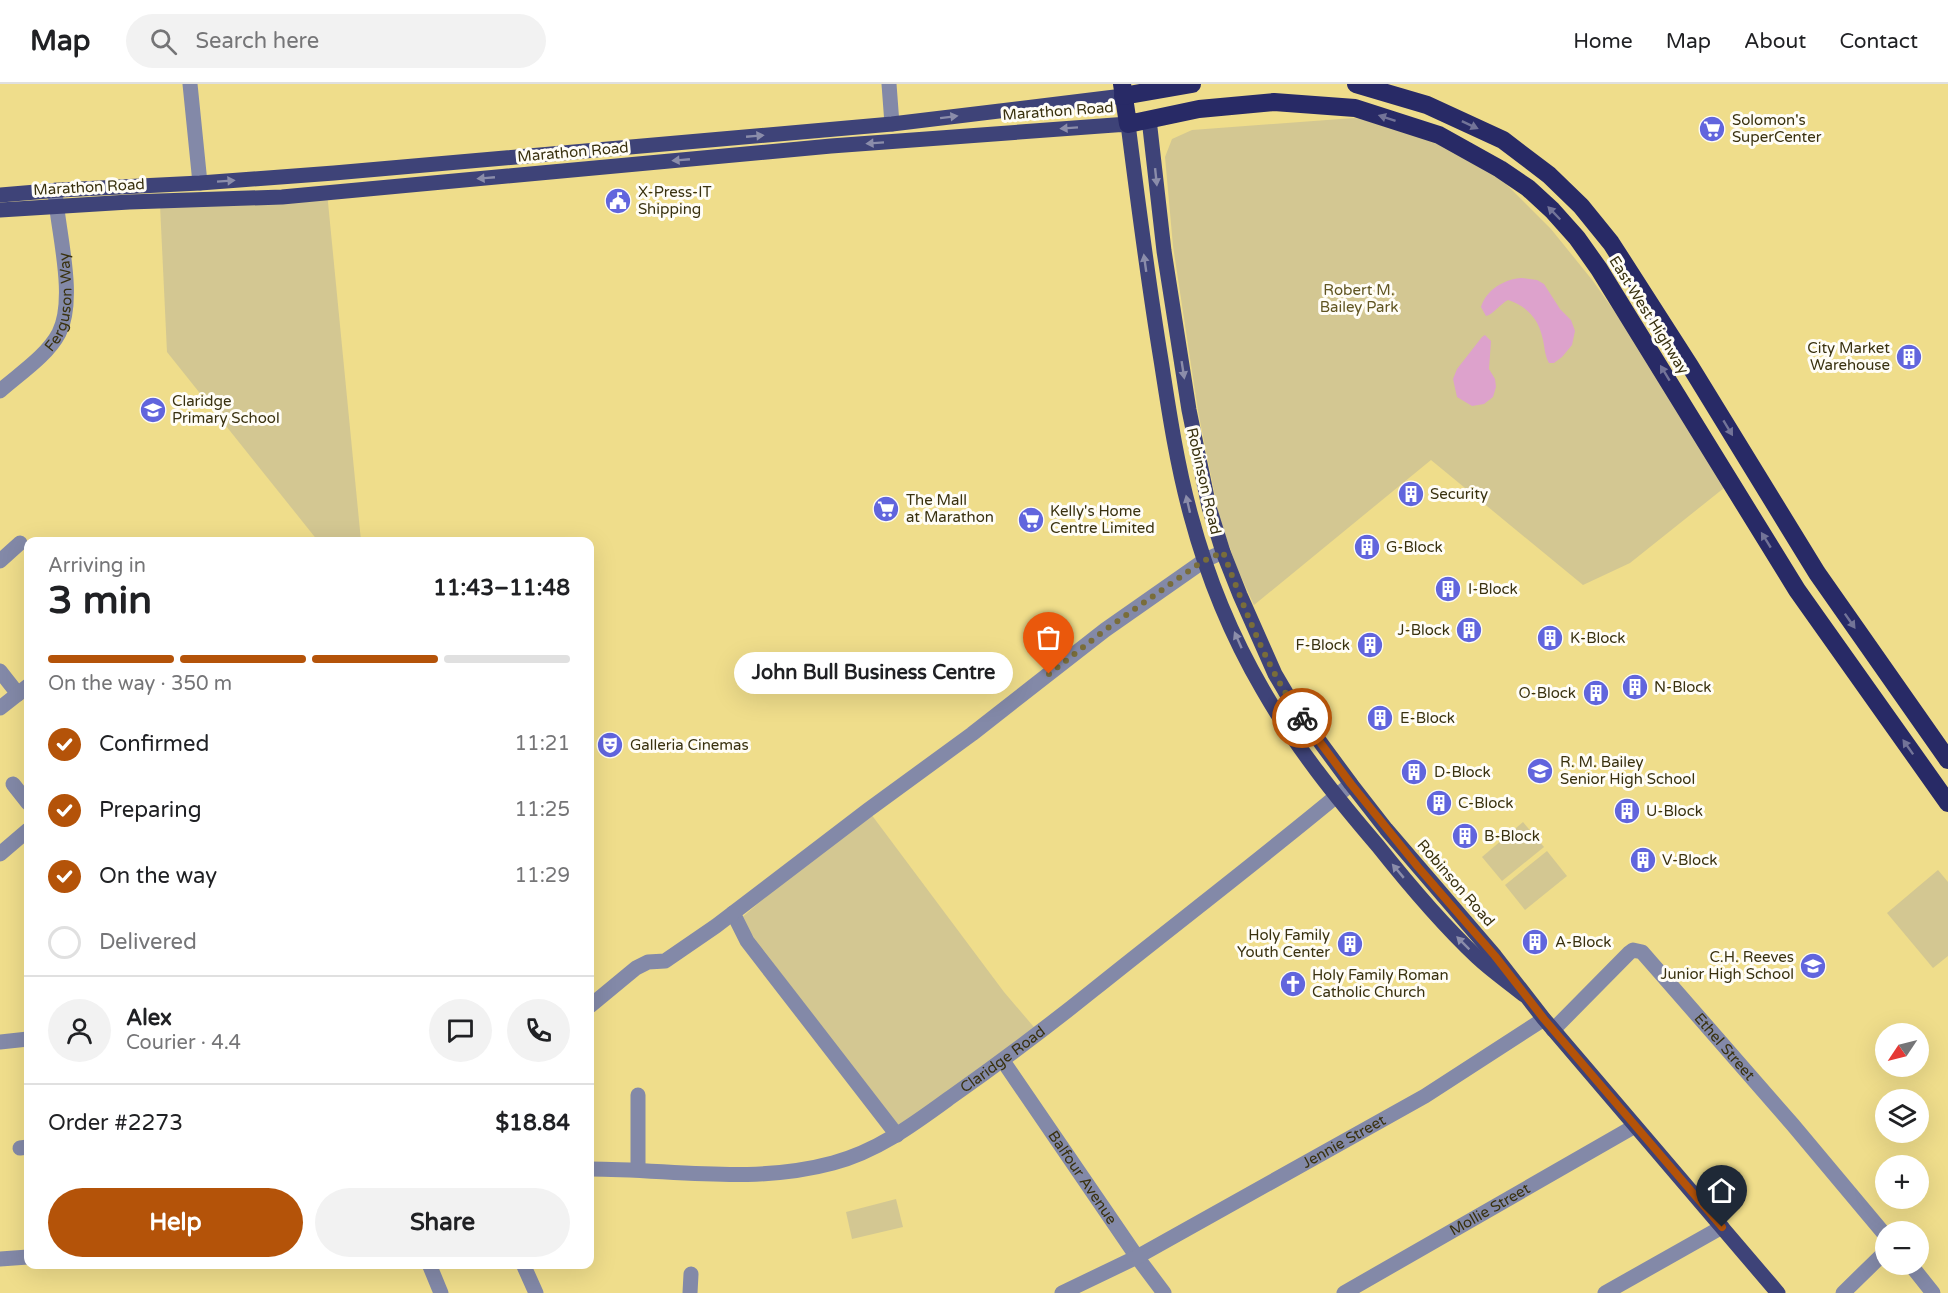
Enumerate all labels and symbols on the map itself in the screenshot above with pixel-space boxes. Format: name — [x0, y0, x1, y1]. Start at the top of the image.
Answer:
street label: Marathon Road — [1002, 98, 1114, 124]
place label: Solomon's SuperCenter — [1732, 111, 1822, 146]
one-way arrow — [940, 112, 959, 122]
one-way arrow — [1378, 113, 1396, 122]
supermarket icon: Solomon's SuperCenter — [1697, 114, 1727, 144]
one-way arrow — [1461, 120, 1478, 129]
one-way arrow — [1060, 123, 1079, 133]
one-way arrow — [746, 131, 765, 141]
street label: Marathon Road — [517, 138, 629, 166]
one-way arrow — [865, 138, 884, 148]
one-way arrow — [671, 155, 690, 165]
one-way arrow — [1151, 168, 1161, 187]
one-way arrow — [477, 173, 496, 183]
street label: Marathon Road — [33, 175, 145, 199]
one-way arrow — [217, 177, 236, 186]
place label: X-Press-IT Shipping — [638, 183, 712, 218]
public building icon: X-Press-IT Shipping — [603, 186, 633, 216]
one-way arrow — [1547, 206, 1561, 221]
street label: Ferguson Way — [41, 252, 75, 355]
one-way arrow — [1141, 253, 1150, 272]
street label: East West Highway — [1605, 253, 1693, 377]
park label: Robert M. Bailey Park — [1320, 281, 1398, 316]
place label: City Market Warehouse — [1807, 339, 1890, 374]
building icon: City Market Warehouse — [1894, 342, 1924, 372]
one-way arrow — [1178, 361, 1187, 380]
one-way arrow — [1659, 365, 1670, 381]
place label: Claridge Primary School — [172, 392, 280, 427]
school or university icon: Claridge Primary School — [138, 395, 168, 425]
one-way arrow — [1722, 420, 1733, 436]
street label: Robinson Road — [1183, 426, 1225, 536]
building icon: Security — [1396, 479, 1426, 509]
place label: Security — [1430, 485, 1488, 503]
place label: The Mall at Marathon — [906, 491, 994, 526]
supermarket icon: The Mall at Marathon — [871, 494, 901, 524]
one-way arrow — [1183, 494, 1193, 513]
place label: Kelly's Home Centre Limited — [1050, 502, 1155, 537]
supermarket icon: Kelly's Home Centre Limited — [1016, 505, 1046, 535]
building icon: G-Block — [1352, 532, 1382, 562]
one-way arrow — [1761, 532, 1772, 548]
place label: G-Block — [1386, 538, 1443, 556]
building icon: I-Block — [1433, 574, 1463, 604]
place label: I-Block — [1468, 580, 1518, 598]
pin — [1023, 612, 1074, 674]
one-way arrow — [1844, 613, 1855, 629]
building icon: J-Block — [1454, 615, 1484, 645]
place label: J-Block — [1398, 621, 1450, 639]
building icon: K-Block — [1535, 623, 1565, 653]
place label: K-Block — [1570, 629, 1626, 647]
building icon: F-Block — [1355, 630, 1385, 660]
one-way arrow — [1233, 631, 1242, 648]
place label: F-Block — [1295, 636, 1350, 654]
callout: John Bull Business Centre — [734, 653, 1013, 695]
building icon: N-Block — [1620, 672, 1650, 702]
building icon: O-Block — [1581, 678, 1611, 708]
place label: N-Block — [1654, 678, 1711, 696]
place label: O-Block — [1518, 684, 1576, 702]
courier — [1272, 688, 1332, 748]
building icon: E-Block — [1365, 703, 1395, 733]
place label: E-Block — [1400, 709, 1455, 727]
theatre icon: Galleria Cinemas — [595, 730, 625, 760]
place label: Galleria Cinemas — [630, 736, 749, 754]
one-way arrow — [1902, 740, 1914, 756]
place label: R. M. Bailey Senior High School — [1560, 753, 1695, 788]
school or university icon: R. M. Bailey Senior High School — [1525, 756, 1555, 786]
building icon: D-Block — [1399, 757, 1429, 787]
place label: D-Block — [1434, 763, 1491, 781]
building icon: C-Block — [1424, 788, 1454, 818]
place label: C-Block — [1458, 794, 1514, 812]
building icon: U-Block — [1612, 796, 1642, 826]
place label: U-Block — [1646, 802, 1703, 820]
building icon: B-Block — [1450, 821, 1480, 851]
place label: B-Block — [1484, 827, 1540, 845]
street label: Robinson Road — [1413, 836, 1499, 930]
building icon: V-Block — [1628, 845, 1658, 875]
place label: V-Block — [1662, 851, 1717, 869]
one-way arrow — [1392, 864, 1405, 879]
place label: Holy Family Youth Center — [1237, 926, 1330, 961]
building icon: A-Block — [1520, 927, 1550, 957]
building icon: Holy Family Youth Center — [1335, 929, 1365, 959]
place label: A-Block — [1555, 933, 1611, 951]
one-way arrow — [1457, 937, 1471, 951]
place label: C.H. Reeves Junior High School — [1660, 948, 1794, 983]
school or university icon: C.H. Reeves Junior High School — [1798, 951, 1828, 981]
place label: Holy Family Roman Catholic Church — [1312, 966, 1449, 1001]
church icon: Holy Family Roman Catholic Church — [1278, 969, 1308, 999]
street label: Ethel Street — [1690, 1009, 1759, 1084]
street label: Claridge Road — [957, 1022, 1049, 1097]
north arrow — [1875, 1023, 1929, 1077]
street label: Jennie Street — [1299, 1111, 1389, 1172]
street label: Balfour Avenue — [1044, 1127, 1121, 1228]
pin — [1696, 1165, 1747, 1227]
street label: Mollie Street — [1446, 1179, 1533, 1240]

